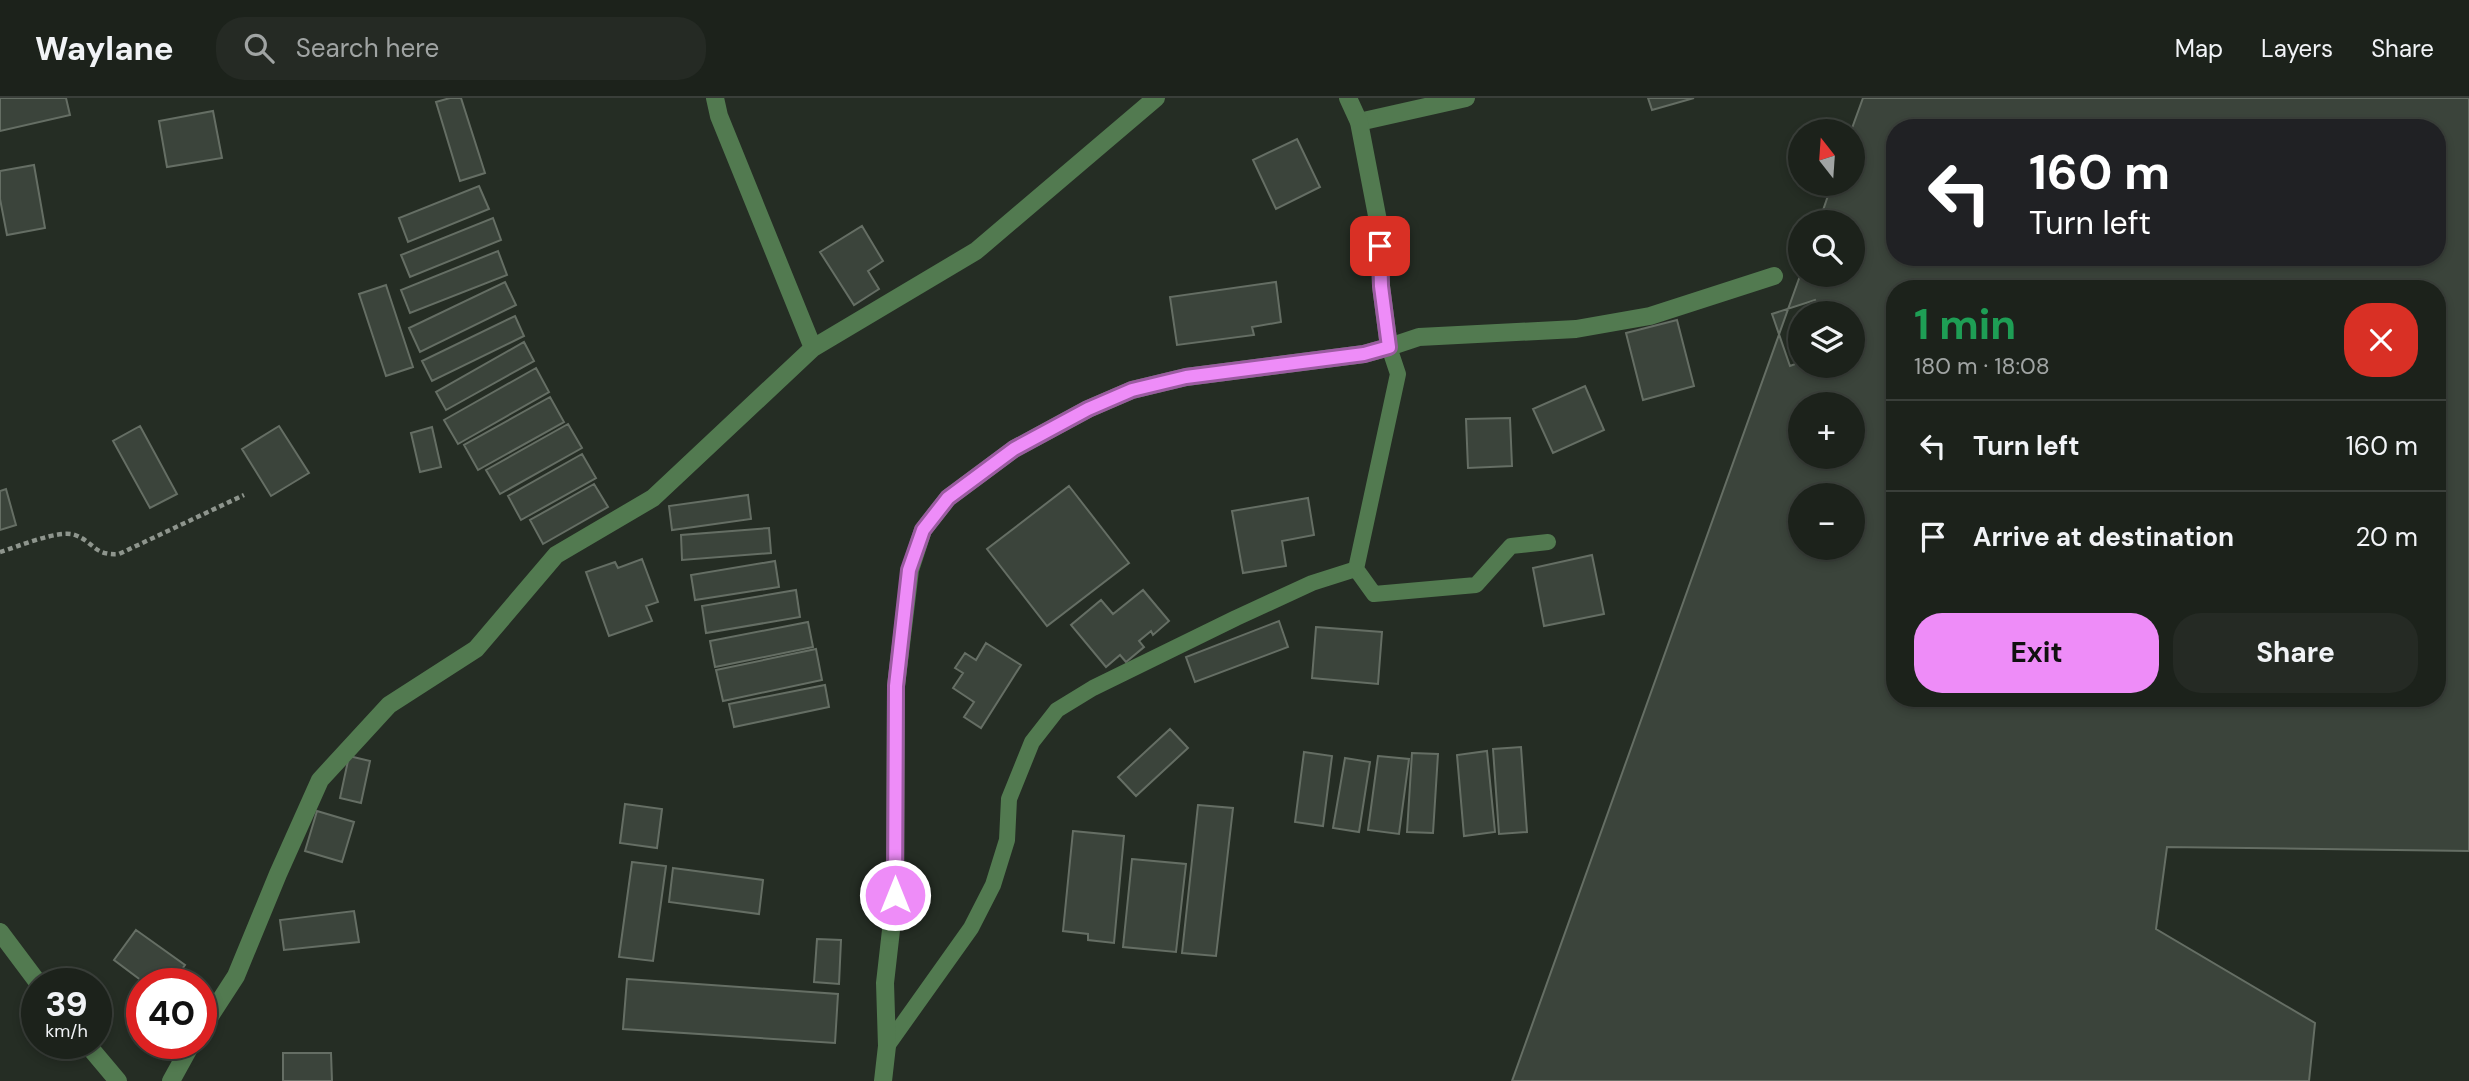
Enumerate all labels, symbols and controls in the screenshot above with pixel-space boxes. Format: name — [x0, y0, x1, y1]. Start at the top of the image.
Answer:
search box — [216, 17, 706, 80]
text: Waylane — [35, 27, 174, 70]
icon: search — [240, 29, 278, 67]
text: Search here — [296, 31, 439, 65]
text: Map — [2175, 33, 2223, 64]
text: Layers — [2261, 33, 2333, 64]
text: Share — [2371, 33, 2434, 64]
north arrow — [1788, 119, 1866, 196]
map controls — [1788, 119, 1865, 560]
text: 160 m — [2029, 140, 2170, 204]
icon: left — [1914, 147, 2005, 238]
text: Turn left — [2029, 202, 2151, 244]
button: search — [1788, 210, 1865, 287]
pin — [1350, 216, 1410, 276]
icon: arrive — [1361, 227, 1399, 265]
text: 1 min — [1914, 297, 2016, 352]
button: layers — [1788, 301, 1865, 378]
button: close — [2344, 303, 2418, 377]
text: 180 m · 18:08 — [1914, 351, 2050, 381]
button: + — [1788, 392, 1865, 469]
icon: left — [1914, 427, 1952, 465]
text: Turn left — [1973, 429, 2080, 463]
text: 160 m — [2346, 429, 2418, 463]
button: − — [1788, 483, 1865, 560]
icon: arrive — [1914, 518, 1952, 556]
text: Arrive at destination — [1973, 520, 2234, 554]
text: 20 m — [2355, 520, 2418, 554]
button: Exit — [1914, 613, 2159, 693]
button: Share — [2173, 613, 2418, 693]
position arrow — [858, 858, 932, 932]
speed limit sign: 40 — [126, 968, 217, 1059]
text: 39 — [45, 981, 88, 1027]
text: km/h — [45, 1019, 88, 1043]

